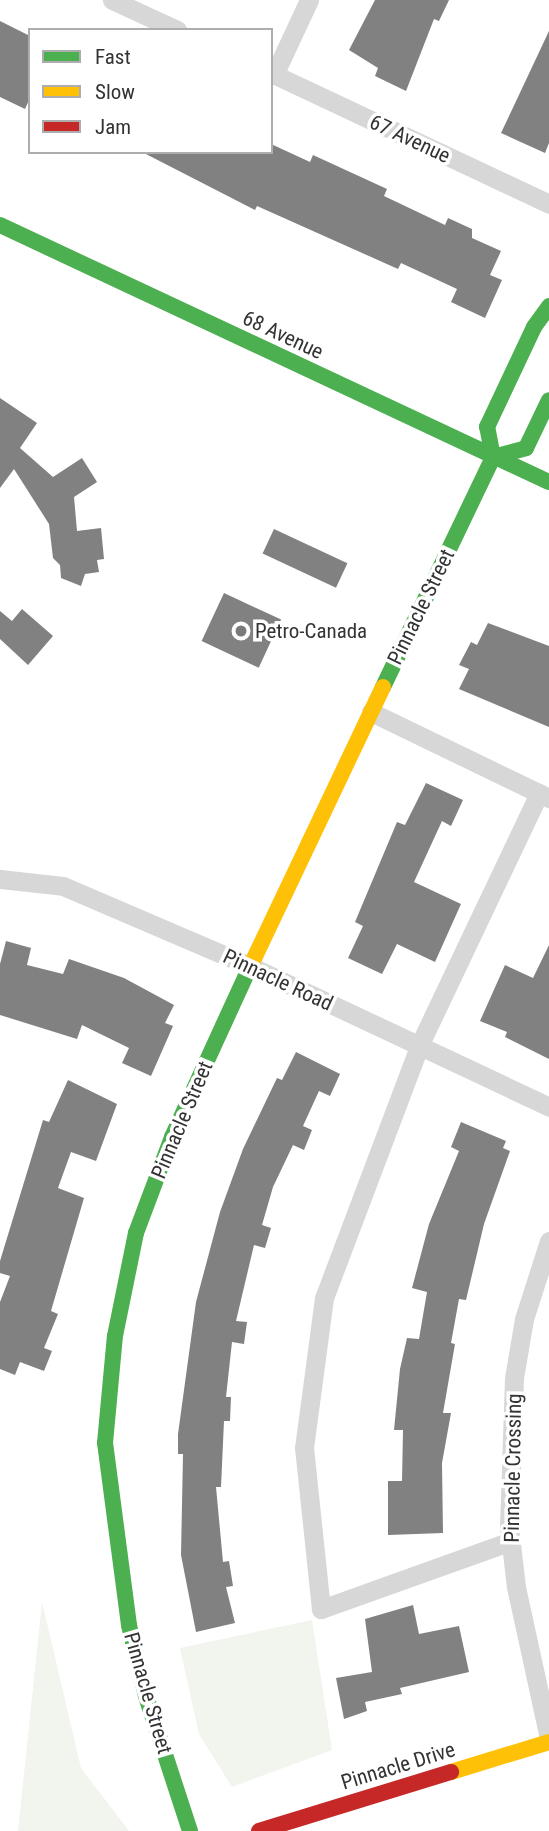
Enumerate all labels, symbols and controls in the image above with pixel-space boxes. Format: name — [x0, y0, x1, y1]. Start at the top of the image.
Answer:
legend — [28, 28, 273, 154]
text: Fast — [95, 45, 131, 69]
text: Slow — [95, 80, 135, 104]
street label: 67 Avenue — [366, 109, 454, 169]
text: Jam — [95, 115, 131, 139]
street label: 68 Avenue — [239, 305, 327, 365]
street label: Pinnacle Street — [382, 545, 460, 669]
place label: Petro-Canada — [255, 618, 367, 644]
marker: Petro-Canada — [233, 623, 249, 639]
street label: Pinnacle Road — [219, 944, 337, 1016]
street label: Pinnacle Street — [146, 1057, 218, 1183]
street label: Pinnacle Crossing — [499, 1393, 527, 1543]
street label: Pinnacle Street — [119, 1629, 177, 1757]
street label: Pinnacle Drive — [338, 1737, 458, 1795]

